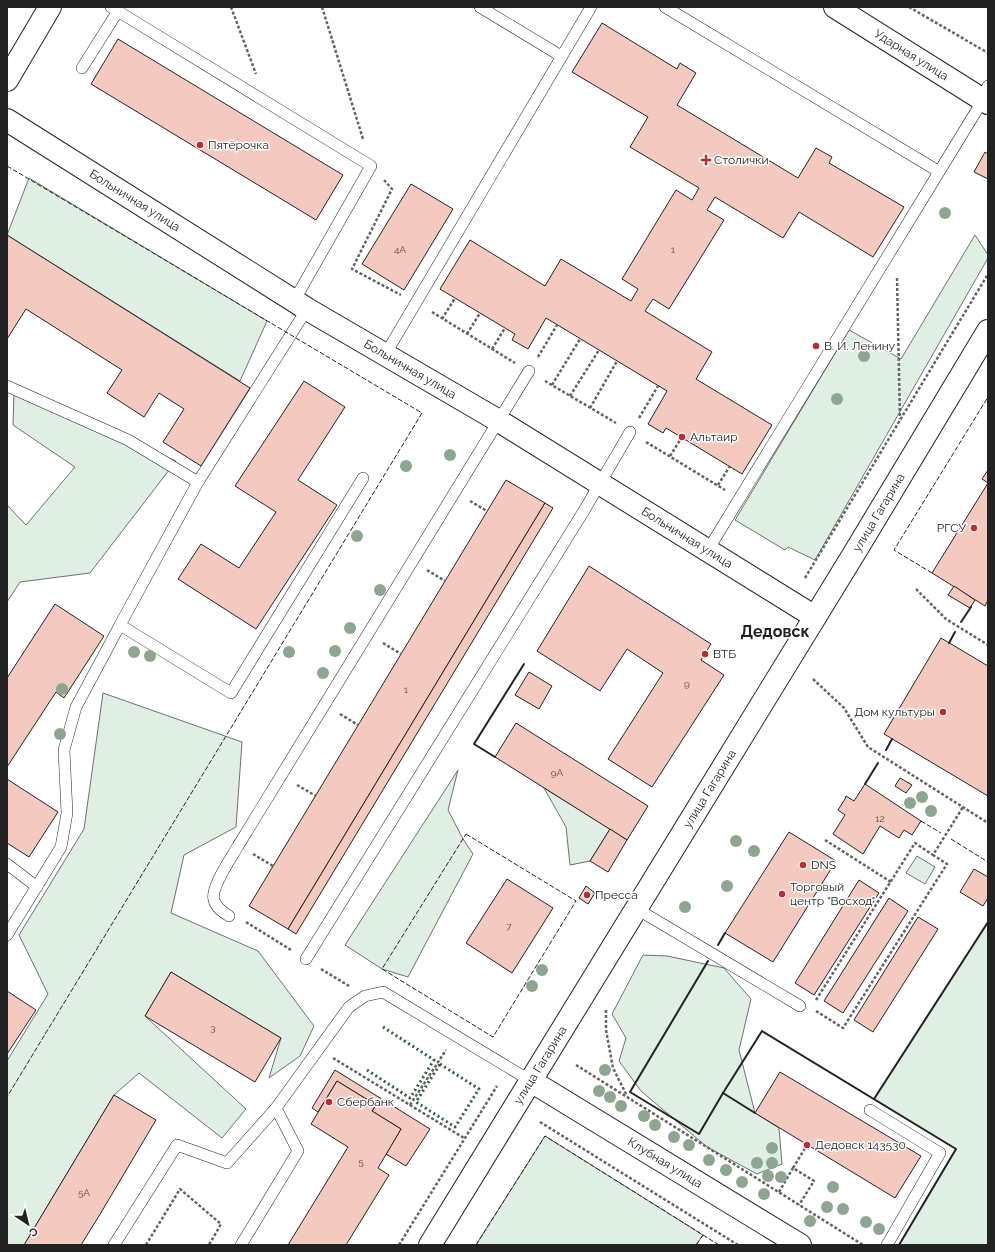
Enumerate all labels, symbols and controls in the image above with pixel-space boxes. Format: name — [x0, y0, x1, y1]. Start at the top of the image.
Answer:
street label: Ударная улица — [872, 26, 951, 83]
place label: Пятёрочка — [208, 138, 269, 152]
marker: Пятёрочка — [195, 140, 205, 150]
place label: Столички — [714, 153, 769, 167]
marker: Столички — [701, 155, 711, 165]
street label: Больничная улица — [87, 167, 183, 234]
house number: 4А — [394, 244, 406, 255]
house number: 1 — [671, 244, 676, 255]
street label: Больничная улица — [362, 337, 459, 402]
place label: В. И. Ленину — [824, 339, 896, 353]
marker: В. И. Ленину — [811, 341, 821, 351]
place label: Альтаир — [690, 430, 738, 444]
marker: Альтаир — [677, 432, 687, 442]
street label: улица Гагарина — [850, 471, 908, 554]
street label: Больничная улица — [639, 504, 735, 571]
place label: РГСУ — [937, 521, 967, 535]
marker: РГСУ — [969, 523, 979, 533]
district label: Дедовск — [740, 622, 810, 641]
place label: ВТБ — [713, 647, 736, 661]
marker: ВТБ — [700, 649, 710, 659]
house number: 9 — [684, 678, 690, 689]
house number: 1 — [404, 684, 409, 695]
place label: Дом культуры — [854, 705, 935, 719]
marker: Дом культуры — [938, 707, 948, 717]
street label: улица Гагарина — [680, 747, 739, 831]
house number: 9А — [551, 767, 564, 778]
house number: 12 — [875, 813, 885, 824]
place label: DNS — [811, 858, 836, 872]
marker: DNS — [798, 860, 808, 870]
place label: Торговый центр "Восход" — [790, 880, 875, 908]
place label: Пресса — [595, 888, 638, 902]
marker: Торговый центр "Восход" — [777, 889, 787, 899]
marker: Пресса — [582, 890, 592, 900]
house number: 7 — [506, 921, 512, 932]
house number: 3 — [210, 1022, 216, 1033]
street label: улица Гагарина — [511, 1023, 570, 1107]
place label: Сбербанк — [337, 1095, 394, 1109]
marker: Сбербанк — [324, 1097, 334, 1107]
street label: Клубная улица — [625, 1135, 705, 1191]
place label: Дедовск 143530 — [815, 1138, 906, 1152]
marker: Дедовск 143530 — [802, 1140, 812, 1150]
house number: 5 — [358, 1156, 364, 1167]
house number: 5А — [78, 1187, 90, 1198]
north arrow — [8, 1204, 48, 1244]
text: С — [26, 1224, 40, 1240]

